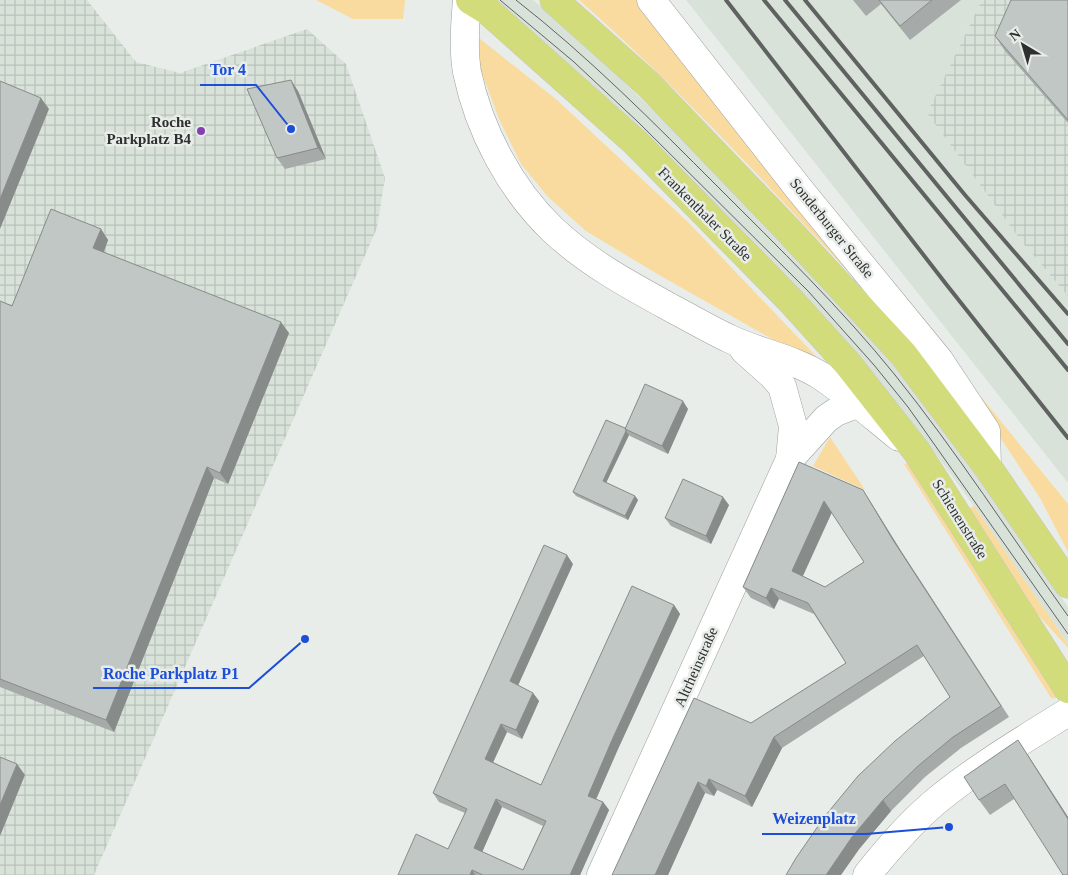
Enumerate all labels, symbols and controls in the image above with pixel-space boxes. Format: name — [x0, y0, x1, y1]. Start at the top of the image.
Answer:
north arrow — [998, 20, 1048, 70]
text: N — [1007, 26, 1024, 44]
callout: Tor 4 — [200, 54, 256, 85]
text: Tor 4 — [210, 61, 246, 78]
place label: Roche Parkplatz B4 — [106, 114, 191, 147]
marker: Roche Parkplatz B4 — [195, 125, 207, 137]
street label: Frankenthaler Straße — [655, 164, 755, 264]
street label: Sonderburger Straße — [787, 175, 877, 281]
street label: Schienenstraße — [929, 476, 991, 562]
street label: Altrheinstraße — [671, 624, 721, 709]
callout: Roche Parkplatz P1 — [93, 657, 249, 688]
text: Roche Parkplatz P1 — [103, 665, 239, 683]
callout: Weizenplatz — [762, 803, 866, 834]
text: Weizenplatz — [772, 810, 856, 828]

